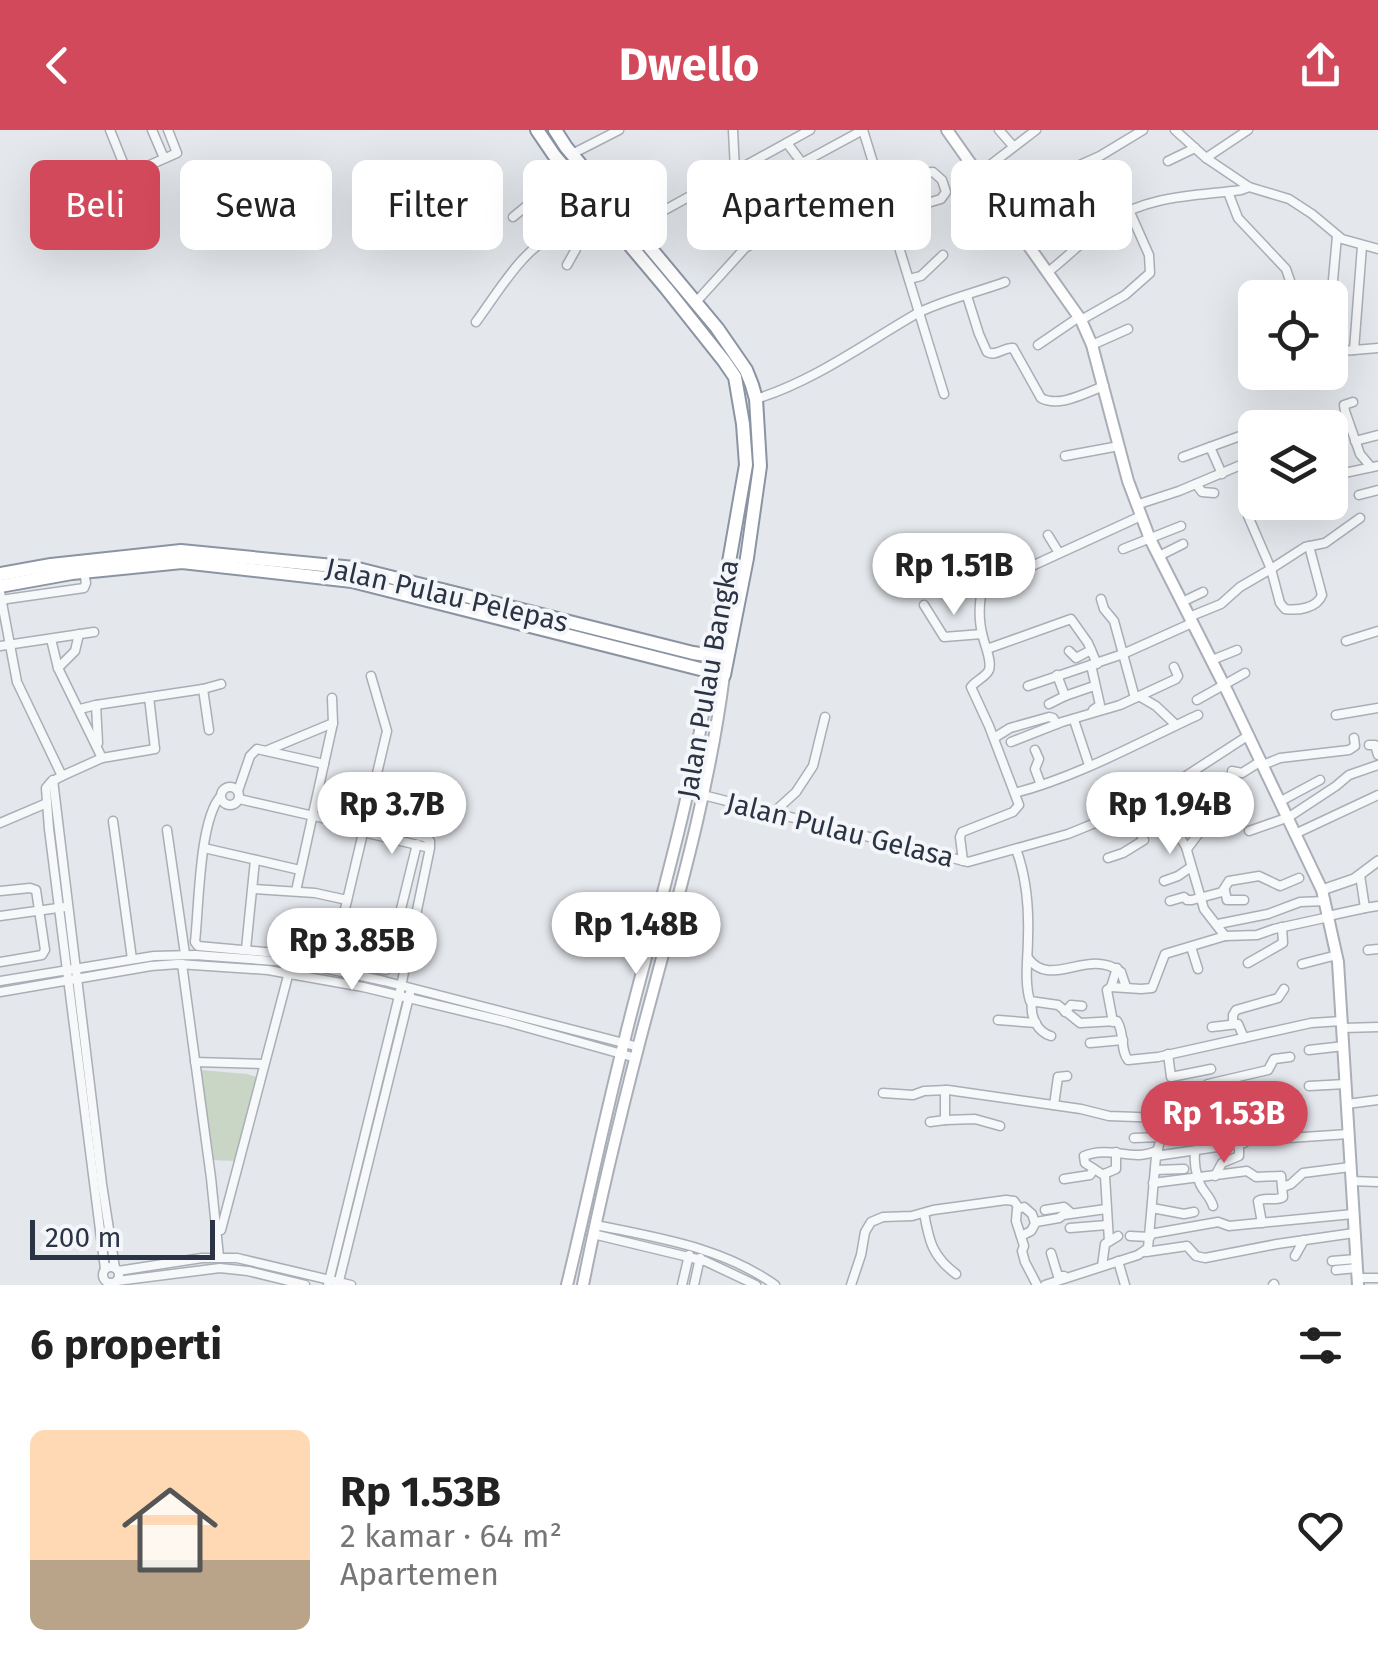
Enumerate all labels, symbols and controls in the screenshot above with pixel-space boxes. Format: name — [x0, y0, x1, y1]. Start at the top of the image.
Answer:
icon: back — [30, 38, 85, 93]
text: Dwello — [619, 38, 759, 92]
icon: share — [1293, 38, 1348, 93]
chip: Beli — [30, 160, 160, 250]
chip: Sewa — [180, 160, 332, 250]
chip: Filter — [352, 160, 503, 250]
chip: Baru — [523, 160, 667, 250]
chip: Apartemen — [687, 160, 931, 250]
chip: Rumah — [951, 160, 1132, 250]
map controls — [1238, 280, 1348, 520]
button: locate — [1238, 280, 1348, 390]
button: layers — [1238, 410, 1348, 520]
pin: Rp 1.51B — [851, 533, 1057, 618]
text: Rp 1.51B — [894, 546, 1014, 584]
street label: Jalan Pulau Pelepas — [323, 551, 571, 639]
street label: Jalan Pulau Bangka — [671, 557, 745, 801]
pin: Rp 3.7B — [300, 772, 484, 857]
pin: Rp 1.94B — [1067, 772, 1273, 857]
text: Rp 3.7B — [339, 785, 445, 823]
text: Rp 1.94B — [1108, 785, 1232, 823]
street label: Jalan Pulau Gelasa — [723, 786, 957, 874]
pin: Rp 1.48B — [533, 892, 739, 977]
text: Rp 1.48B — [574, 905, 698, 943]
pin: Rp 3.85B — [249, 908, 455, 993]
text: Rp 3.85B — [289, 921, 415, 959]
pin: Rp 1.53B — [1121, 1081, 1327, 1166]
text: Rp 1.53B — [1163, 1094, 1285, 1132]
scale bar — [30, 1215, 215, 1260]
text: 200 m — [45, 1221, 122, 1254]
icon: filters — [1293, 1318, 1348, 1373]
text: 6 properti — [30, 1320, 222, 1370]
text: Rp 1.53B — [340, 1467, 501, 1517]
icon: home — [110, 1470, 230, 1590]
icon: heart — [1293, 1503, 1348, 1558]
text: 2 kamar · 64 m² — [340, 1517, 562, 1555]
text: Apartemen — [340, 1555, 499, 1593]

